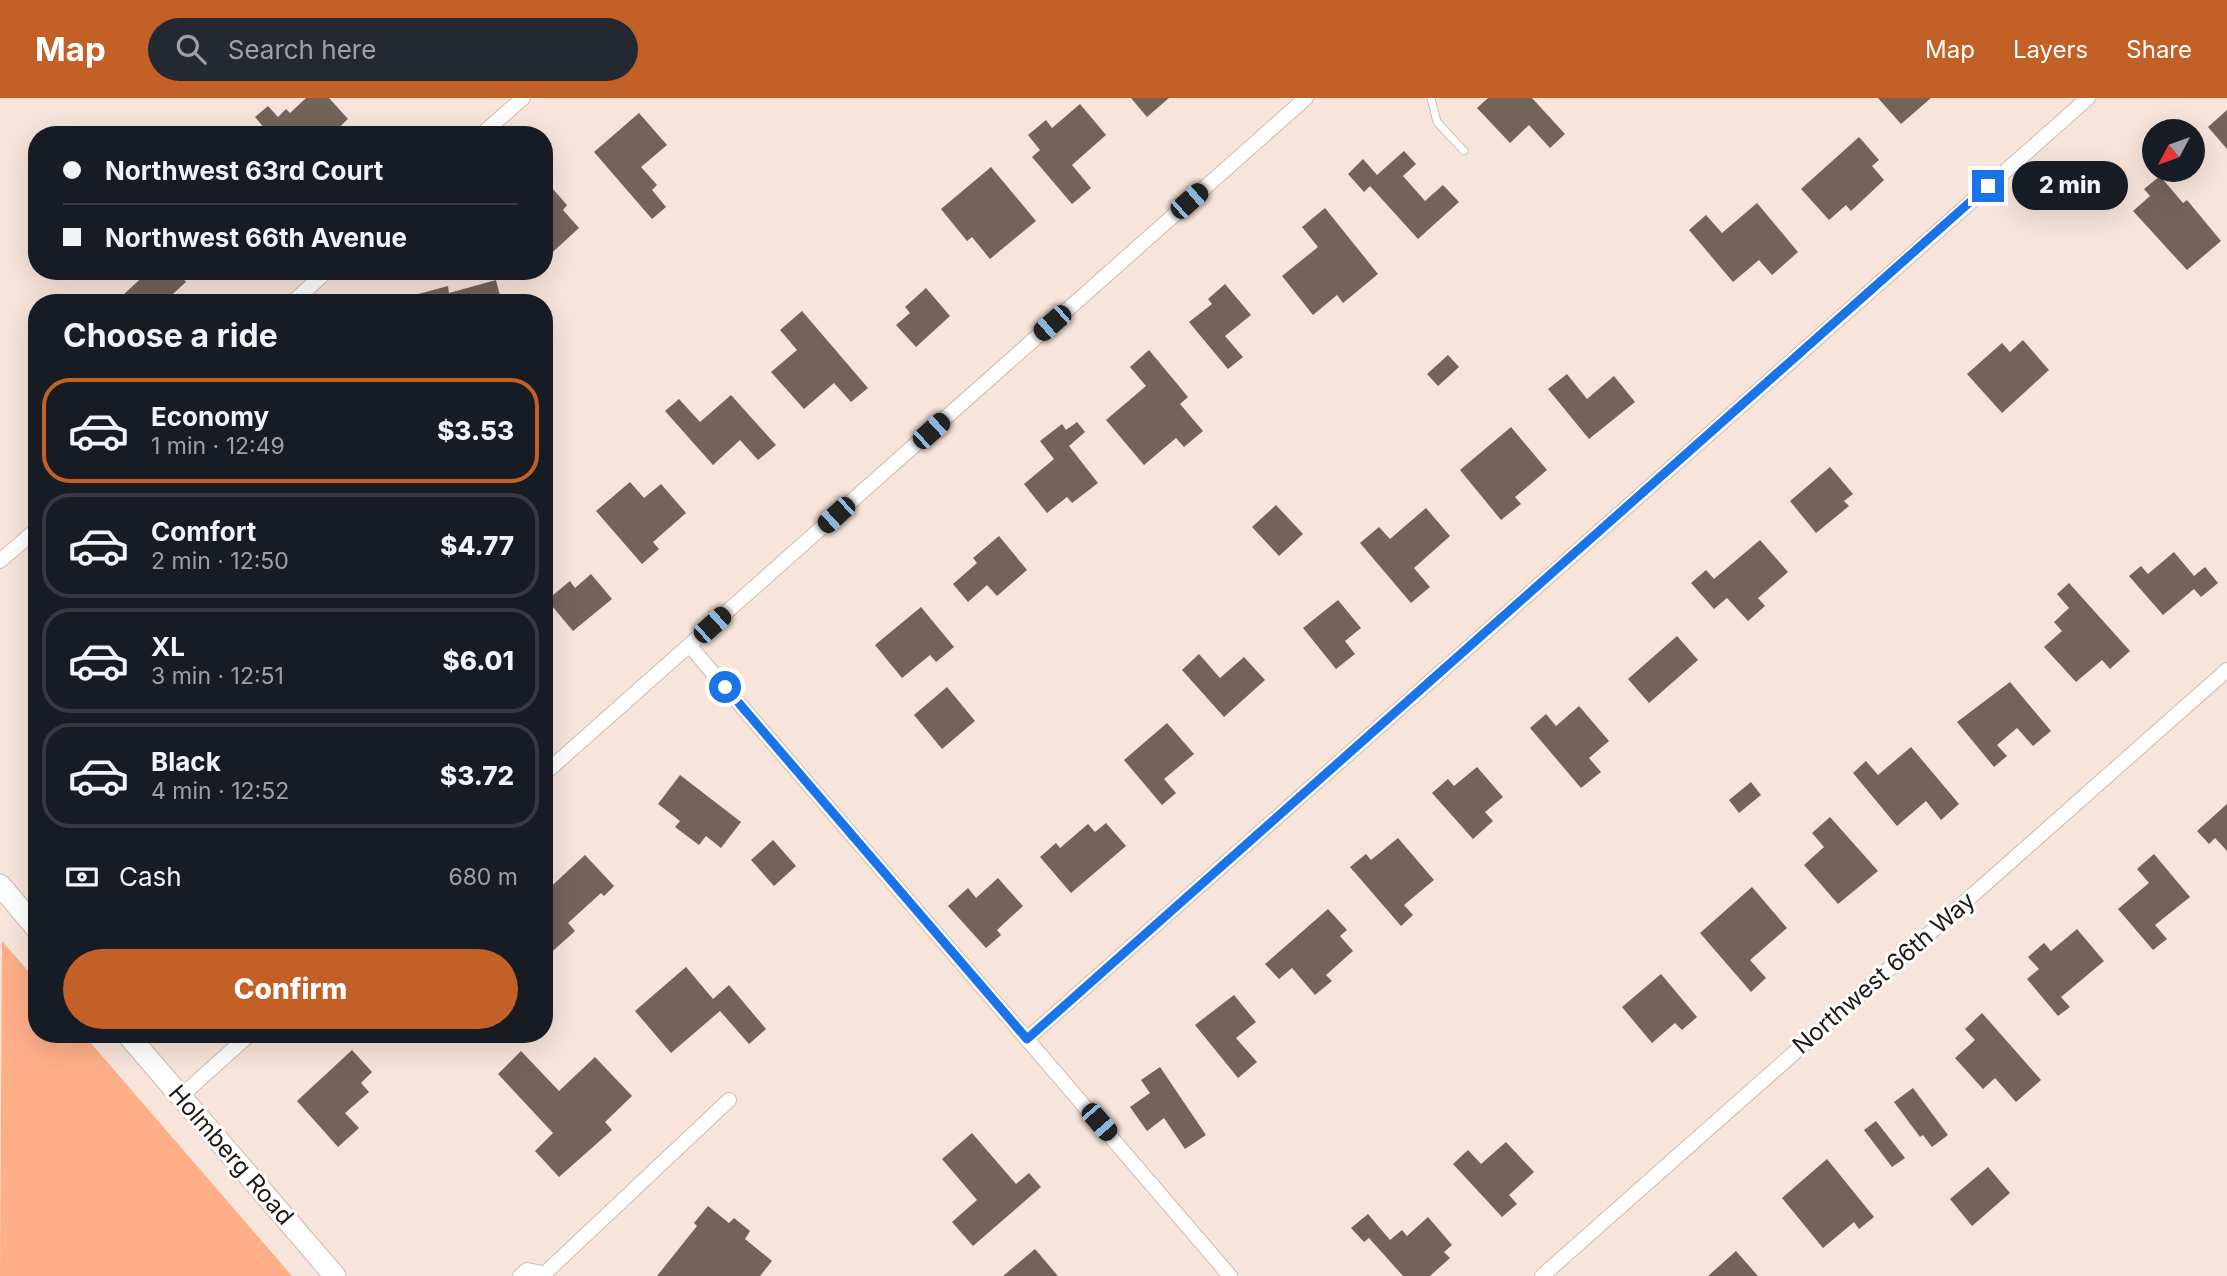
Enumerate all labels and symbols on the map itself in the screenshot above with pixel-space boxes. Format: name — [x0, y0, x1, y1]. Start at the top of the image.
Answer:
north arrow — [2142, 119, 2205, 182]
callout: 2 min — [2012, 162, 2128, 210]
route end — [1972, 170, 2004, 202]
car — [1167, 179, 1212, 223]
car — [1030, 301, 1075, 345]
car — [909, 409, 954, 453]
car — [814, 493, 859, 537]
car — [690, 603, 735, 647]
route start — [709, 671, 741, 703]
street label: Northwest 66th Way — [1787, 886, 1981, 1060]
street label: Holmberg Road — [163, 1079, 300, 1231]
car — [1078, 1099, 1121, 1145]

